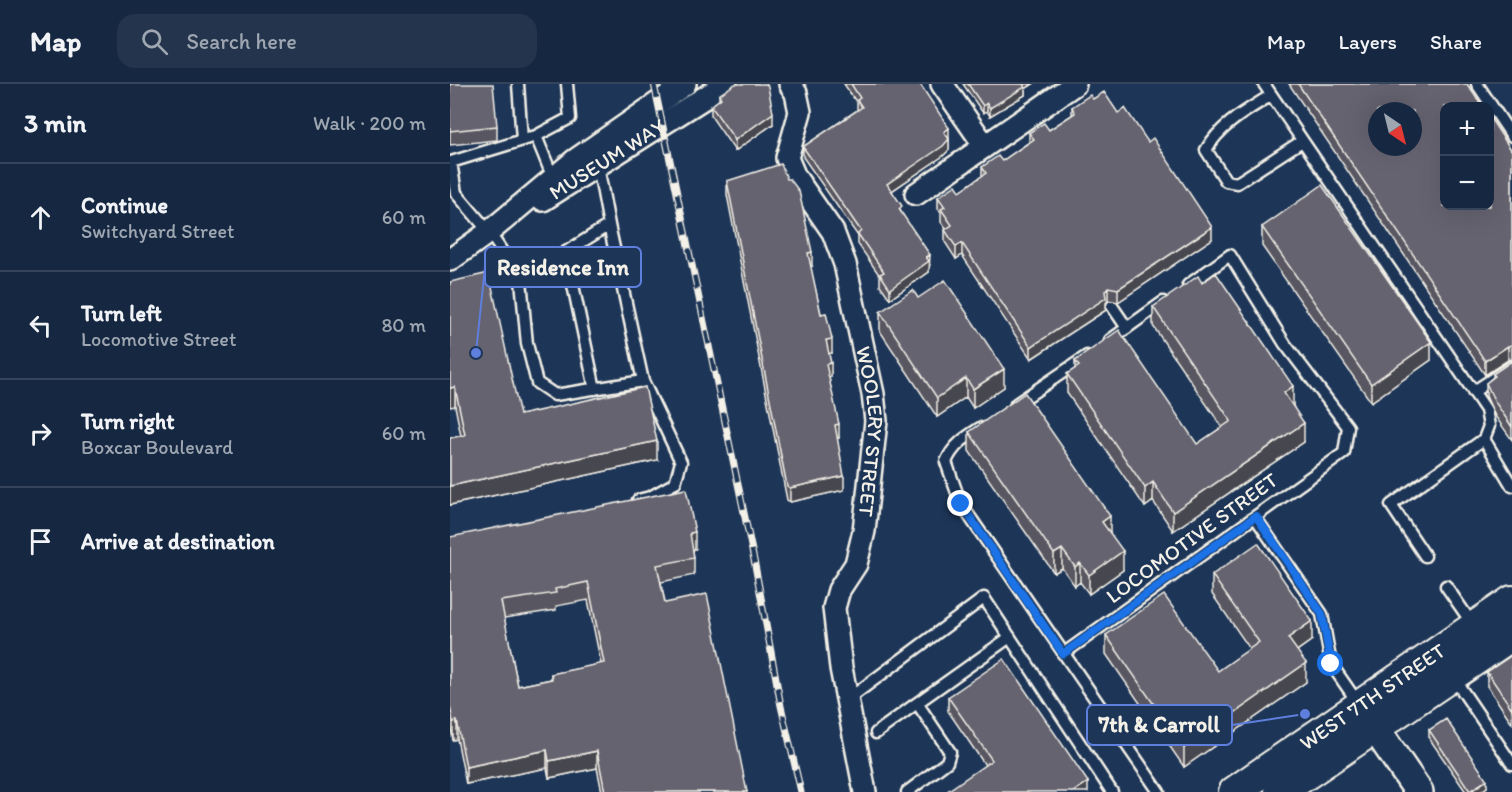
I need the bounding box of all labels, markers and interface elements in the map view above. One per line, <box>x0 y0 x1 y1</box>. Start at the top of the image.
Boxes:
search box <box>117 14 537 68</box>
text: Map <box>30 24 81 58</box>
icon: search <box>138 25 171 58</box>
text: Search here <box>186 28 297 55</box>
text: Map <box>1267 29 1306 54</box>
text: Layers <box>1339 29 1397 54</box>
text: Share <box>1430 29 1482 54</box>
north arrow <box>1368 102 1422 156</box>
map controls <box>1440 102 1494 210</box>
button: + <box>1440 102 1494 156</box>
text: 3 min <box>24 107 86 139</box>
text: Walk · 200 m <box>313 111 426 135</box>
street label: MUSEUM WAY <box>544 113 669 205</box>
button: − <box>1440 156 1494 210</box>
text: Continue <box>81 192 168 219</box>
icon: ahead <box>24 201 57 234</box>
text: 60 m <box>382 205 426 229</box>
text: Switchyard Street <box>81 219 235 243</box>
callout: Residence Inn <box>485 247 641 287</box>
text: Residence Inn <box>497 254 630 281</box>
text: Turn left <box>81 300 162 327</box>
icon: left <box>24 309 57 342</box>
text: 80 m <box>381 313 426 337</box>
text: Locomotive Street <box>81 327 236 351</box>
street label: WOOLERY STREET <box>851 344 889 518</box>
text: Turn right <box>81 408 175 435</box>
icon: right <box>24 417 57 450</box>
text: 60 m <box>382 421 426 445</box>
text: Boxcar Boulevard <box>81 435 233 459</box>
street label: LOCOMOTIVE STREET <box>1101 467 1282 608</box>
route end <box>947 490 973 516</box>
icon: arrive <box>24 525 57 558</box>
text: Arrive at destination <box>81 528 275 555</box>
street label: WEST 7TH STREET <box>1295 638 1450 755</box>
route start <box>1317 650 1343 676</box>
callout: 7th & Carroll <box>1087 705 1232 745</box>
text: 7th & Carroll <box>1097 711 1220 738</box>

